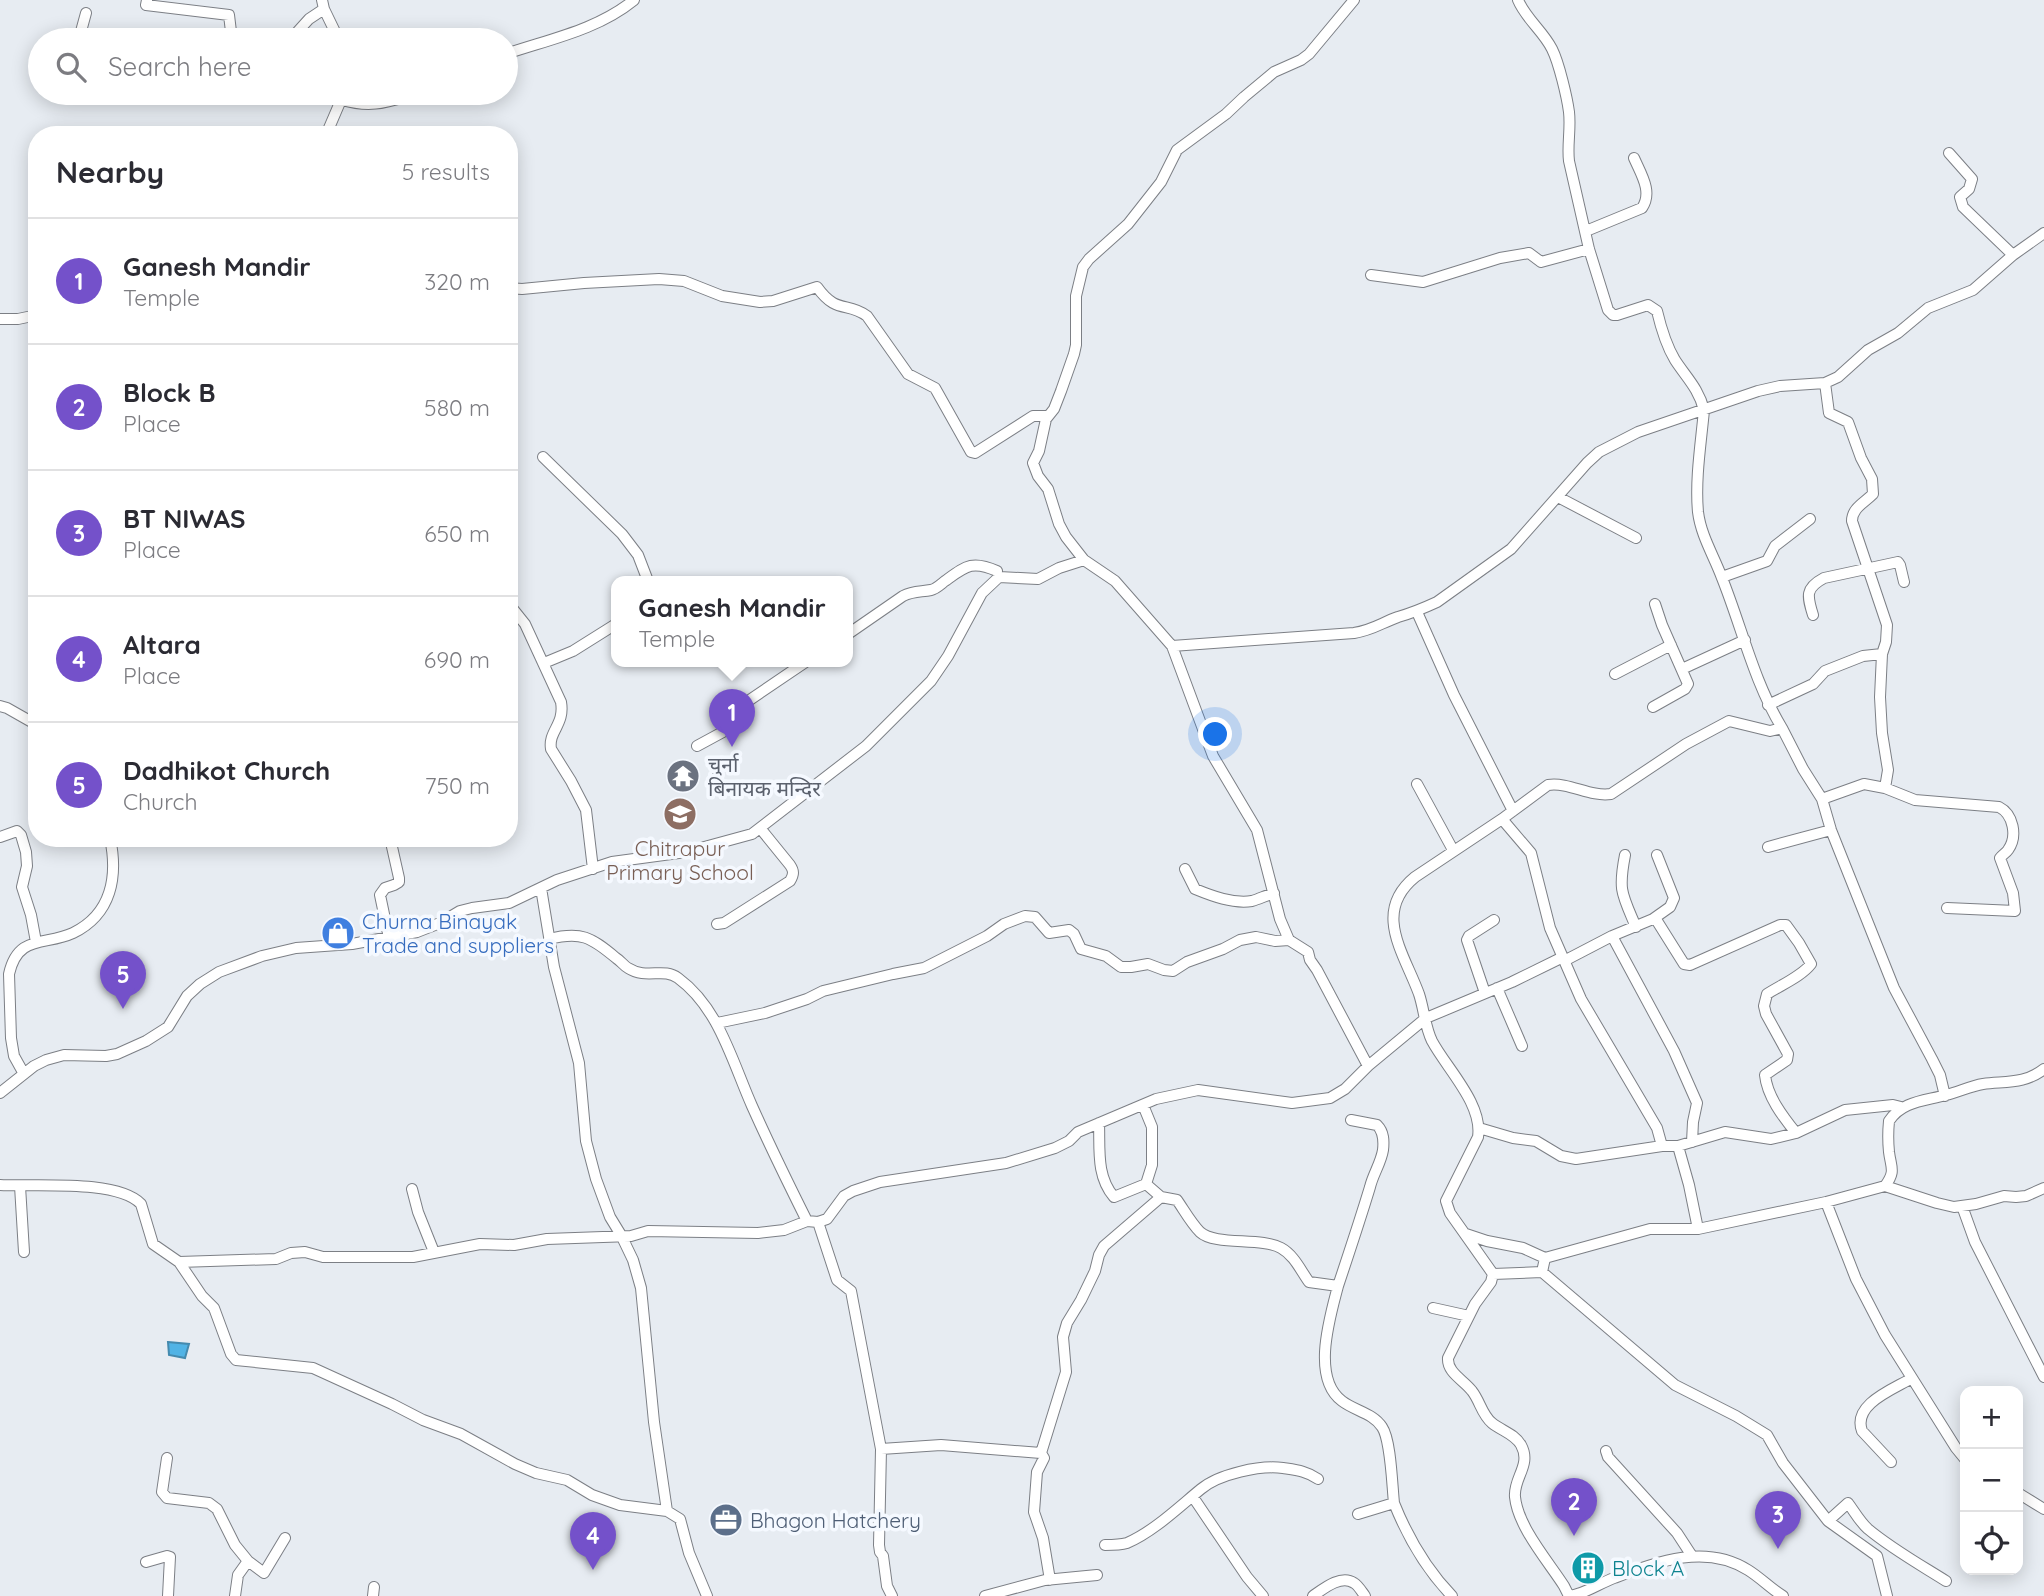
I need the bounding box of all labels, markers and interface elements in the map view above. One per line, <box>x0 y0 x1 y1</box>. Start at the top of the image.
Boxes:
search box <box>28 28 518 105</box>
icon: search <box>52 48 90 86</box>
text: Search here <box>108 50 252 83</box>
text: Nearby <box>56 153 164 191</box>
text: 5 results <box>402 157 490 186</box>
text: Ganesh Mandir <box>123 250 311 283</box>
text: 1 <box>75 267 83 296</box>
text: 320 m <box>424 267 490 296</box>
text: Temple <box>123 283 200 312</box>
text: Block B <box>123 376 216 409</box>
text: 2 <box>72 393 86 422</box>
text: 580 m <box>424 393 490 422</box>
text: Place <box>123 409 181 438</box>
text: BT NIWAS <box>123 502 246 535</box>
text: 3 <box>73 519 85 548</box>
text: 650 m <box>424 519 490 548</box>
text: Place <box>123 535 181 564</box>
popup <box>611 576 853 667</box>
text: Ganesh Mandir <box>638 591 826 624</box>
text: Temple <box>638 624 715 653</box>
text: Altara <box>123 628 201 661</box>
text: 4 <box>72 645 86 674</box>
text: 690 m <box>424 645 490 674</box>
text: Place <box>123 661 181 690</box>
pin: 1 <box>709 689 755 747</box>
your location <box>1198 717 1232 751</box>
place label: चुर्ना बिनायक मन्दिर <box>708 751 821 801</box>
text: Dadhikot Church <box>123 754 330 787</box>
temple icon: चुर्ना बिनायक मन्दिर <box>664 757 702 795</box>
text: 5 <box>72 771 86 800</box>
text: 750 m <box>425 771 490 800</box>
text: Church <box>123 787 198 816</box>
school or university icon: Chitrapur Primary School <box>661 795 699 833</box>
place label: Chitrapur Primary School <box>606 835 754 885</box>
place label: Churna Binayak Trade and suppliers <box>362 908 554 958</box>
shop icon: Churna Binayak Trade and suppliers <box>319 914 357 952</box>
pin: 5 <box>100 951 146 1009</box>
map controls <box>1960 1386 2023 1575</box>
button: + <box>1960 1386 2023 1449</box>
button: − <box>1960 1449 2023 1512</box>
pin: 2 <box>1551 1478 1597 1536</box>
pin: 3 <box>1755 1491 1801 1549</box>
office icon: Bhagon Hatchery <box>707 1501 745 1539</box>
place label: Bhagon Hatchery <box>750 1507 921 1533</box>
pin: 4 <box>570 1512 616 1570</box>
button: locate <box>1960 1512 2023 1575</box>
building icon: Block A <box>1569 1549 1607 1587</box>
place label: Block A <box>1612 1555 1684 1581</box>

